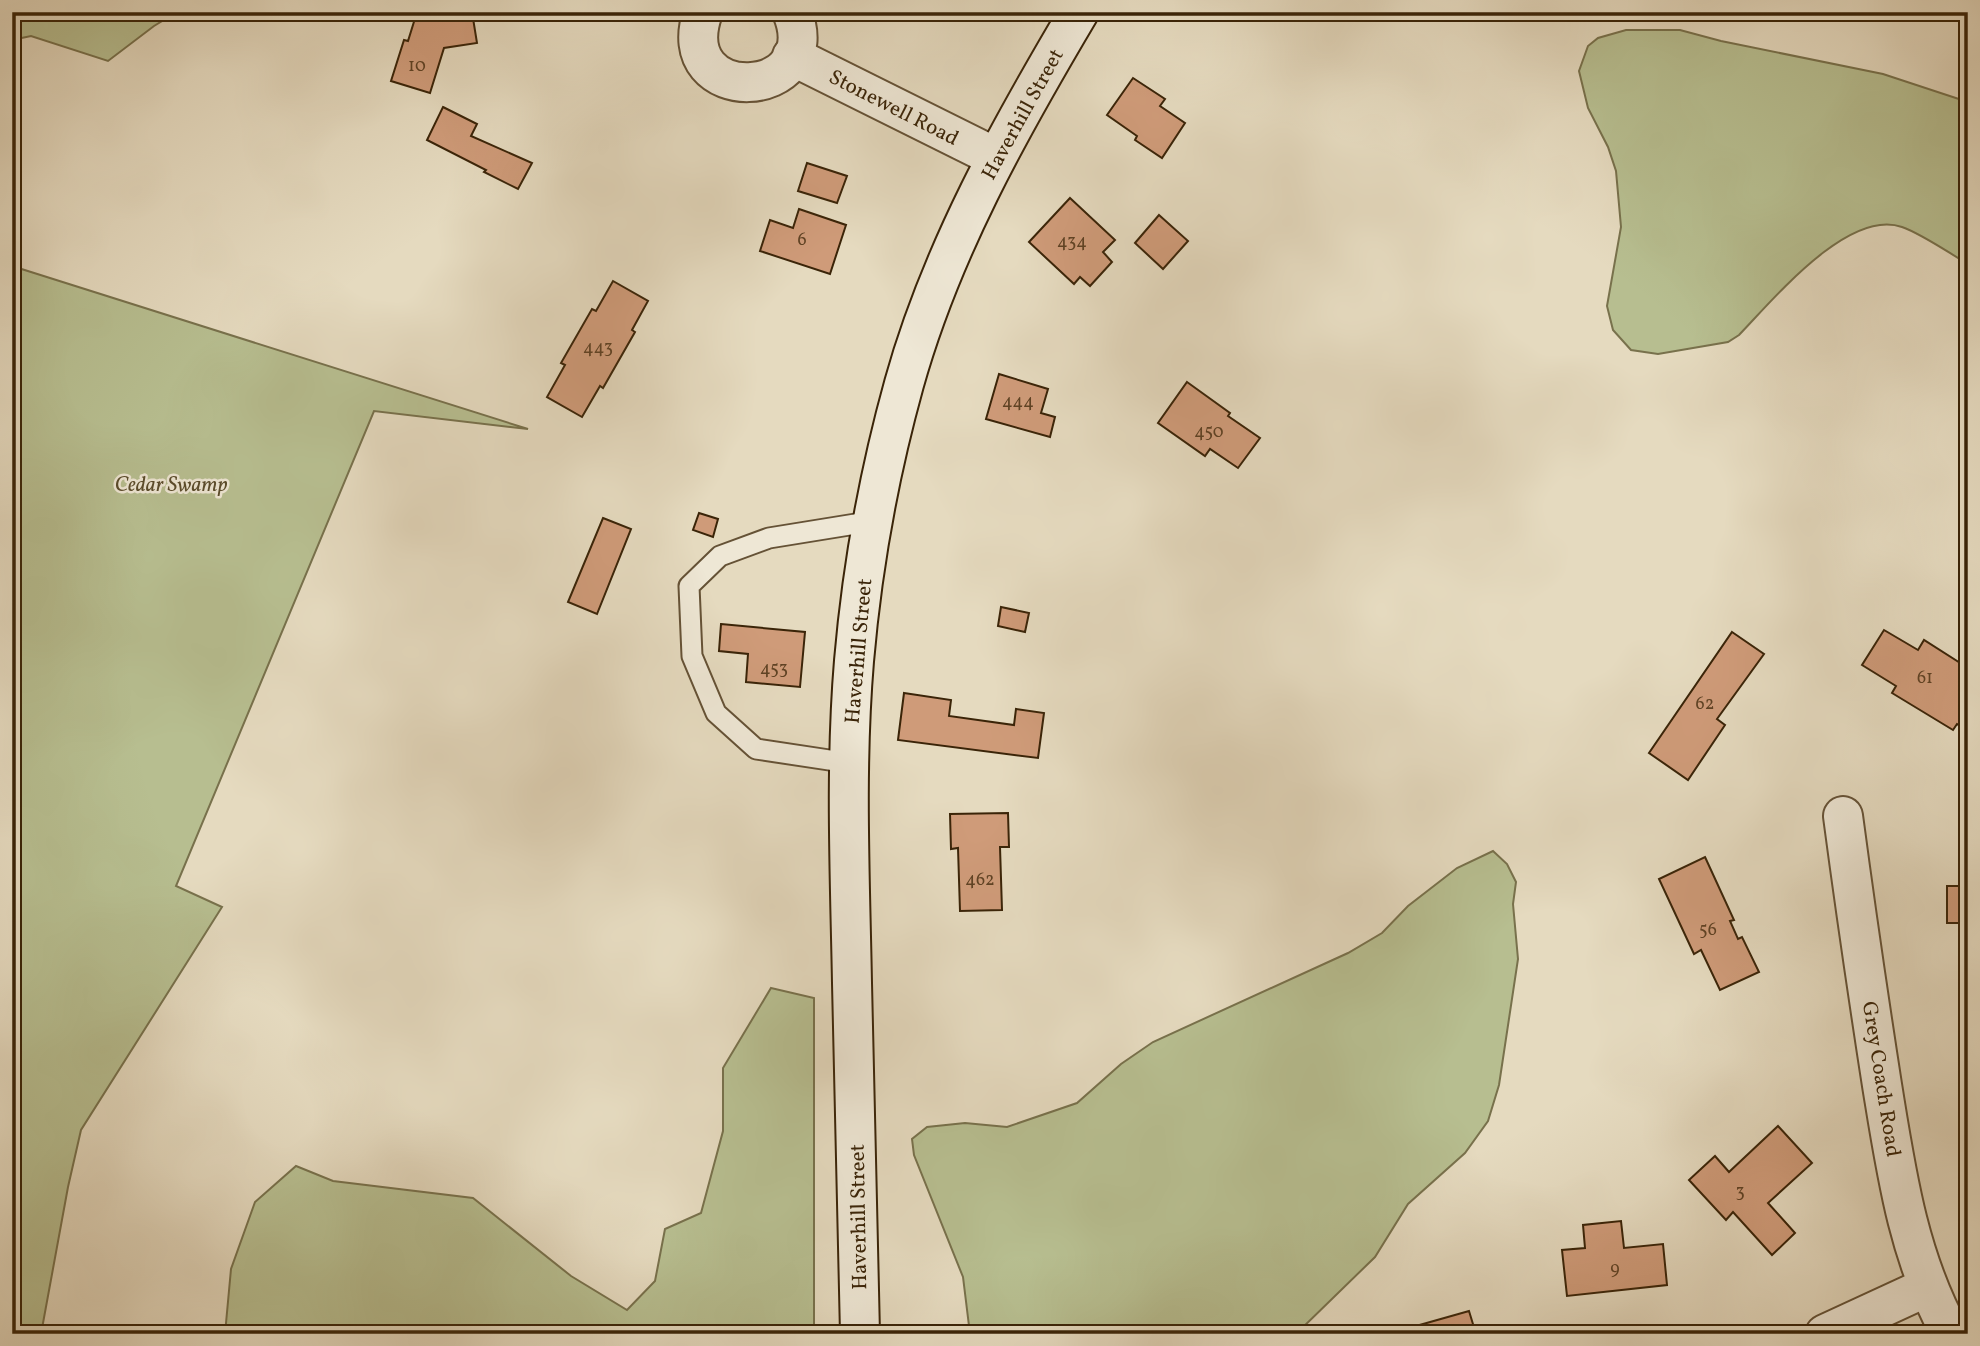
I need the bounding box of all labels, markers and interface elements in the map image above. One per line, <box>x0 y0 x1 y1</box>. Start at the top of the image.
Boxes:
street label: Haverhill Street <box>975 44 1071 186</box>
house number: 10 <box>408 54 426 79</box>
street label: Stonewell Road <box>823 63 963 154</box>
house number: 6 <box>797 228 807 253</box>
house number: 434 <box>1057 230 1087 255</box>
house number: 443 <box>583 336 613 361</box>
house number: 444 <box>1002 390 1034 415</box>
house number: 450 <box>1194 420 1224 445</box>
park label: Cedar Swamp <box>115 471 228 500</box>
street label: Haverhill Street <box>839 577 880 725</box>
house number: 453 <box>760 657 788 682</box>
house number: 61 <box>1917 666 1933 691</box>
house number: 62 <box>1696 692 1714 717</box>
house number: 462 <box>965 868 995 893</box>
house number: 56 <box>1699 918 1717 943</box>
street label: Grey Coach Road <box>1854 999 1907 1159</box>
street label: Haverhill Street <box>844 1144 875 1290</box>
house number: 3 <box>1735 1180 1745 1205</box>
house number: 9 <box>1610 1257 1620 1282</box>

